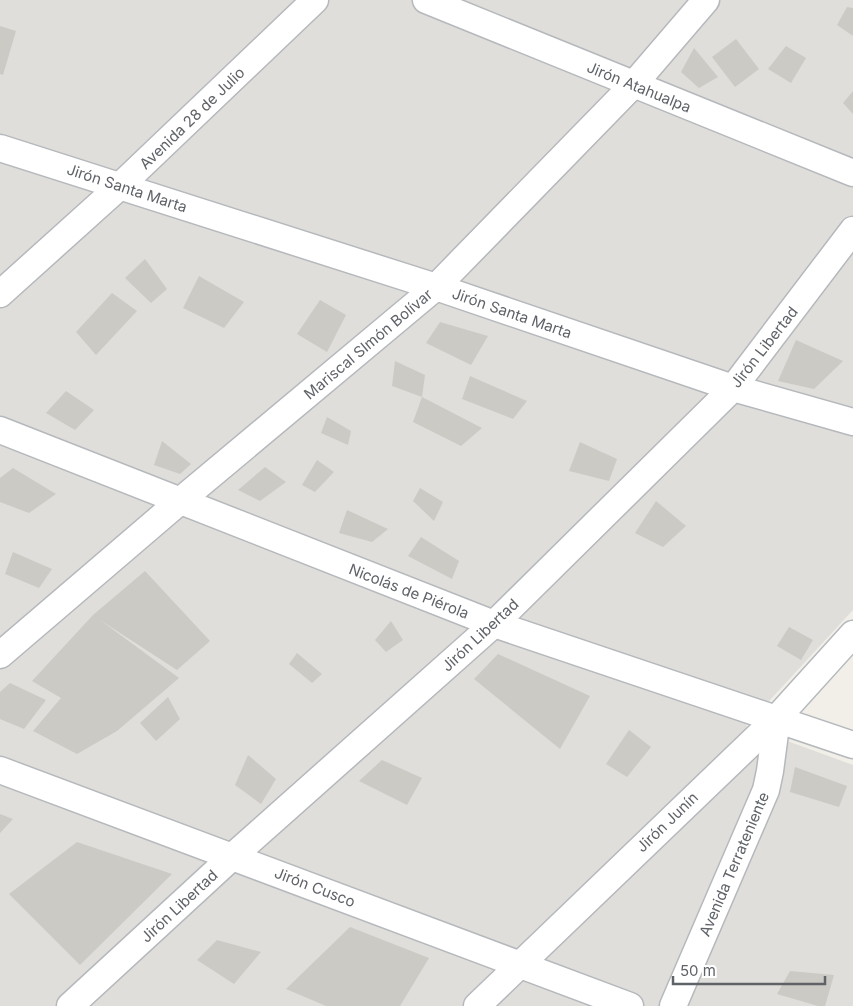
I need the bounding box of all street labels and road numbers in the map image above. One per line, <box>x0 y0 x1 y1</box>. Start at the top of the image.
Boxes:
street label: Jirón Atahualpa <box>584 57 694 117</box>
street label: Avenida 28 de Julio <box>135 63 249 173</box>
street label: Jirón Santa Marta <box>64 160 190 216</box>
street label: Jirón Santa Marta <box>450 284 574 342</box>
street label: Mariscal SImón Bolívar <box>300 285 436 403</box>
street label: Jirón Libertad <box>726 302 802 392</box>
street label: Nicolás de Piérola <box>346 559 472 623</box>
street label: Jirón Libertad <box>438 595 522 675</box>
street label: Jirón Junín <box>632 788 702 856</box>
street label: Avenida Terrateniente <box>695 789 773 939</box>
street label: Jirón Cusco <box>272 863 358 911</box>
street label: Jirón Libertad <box>137 866 221 946</box>

